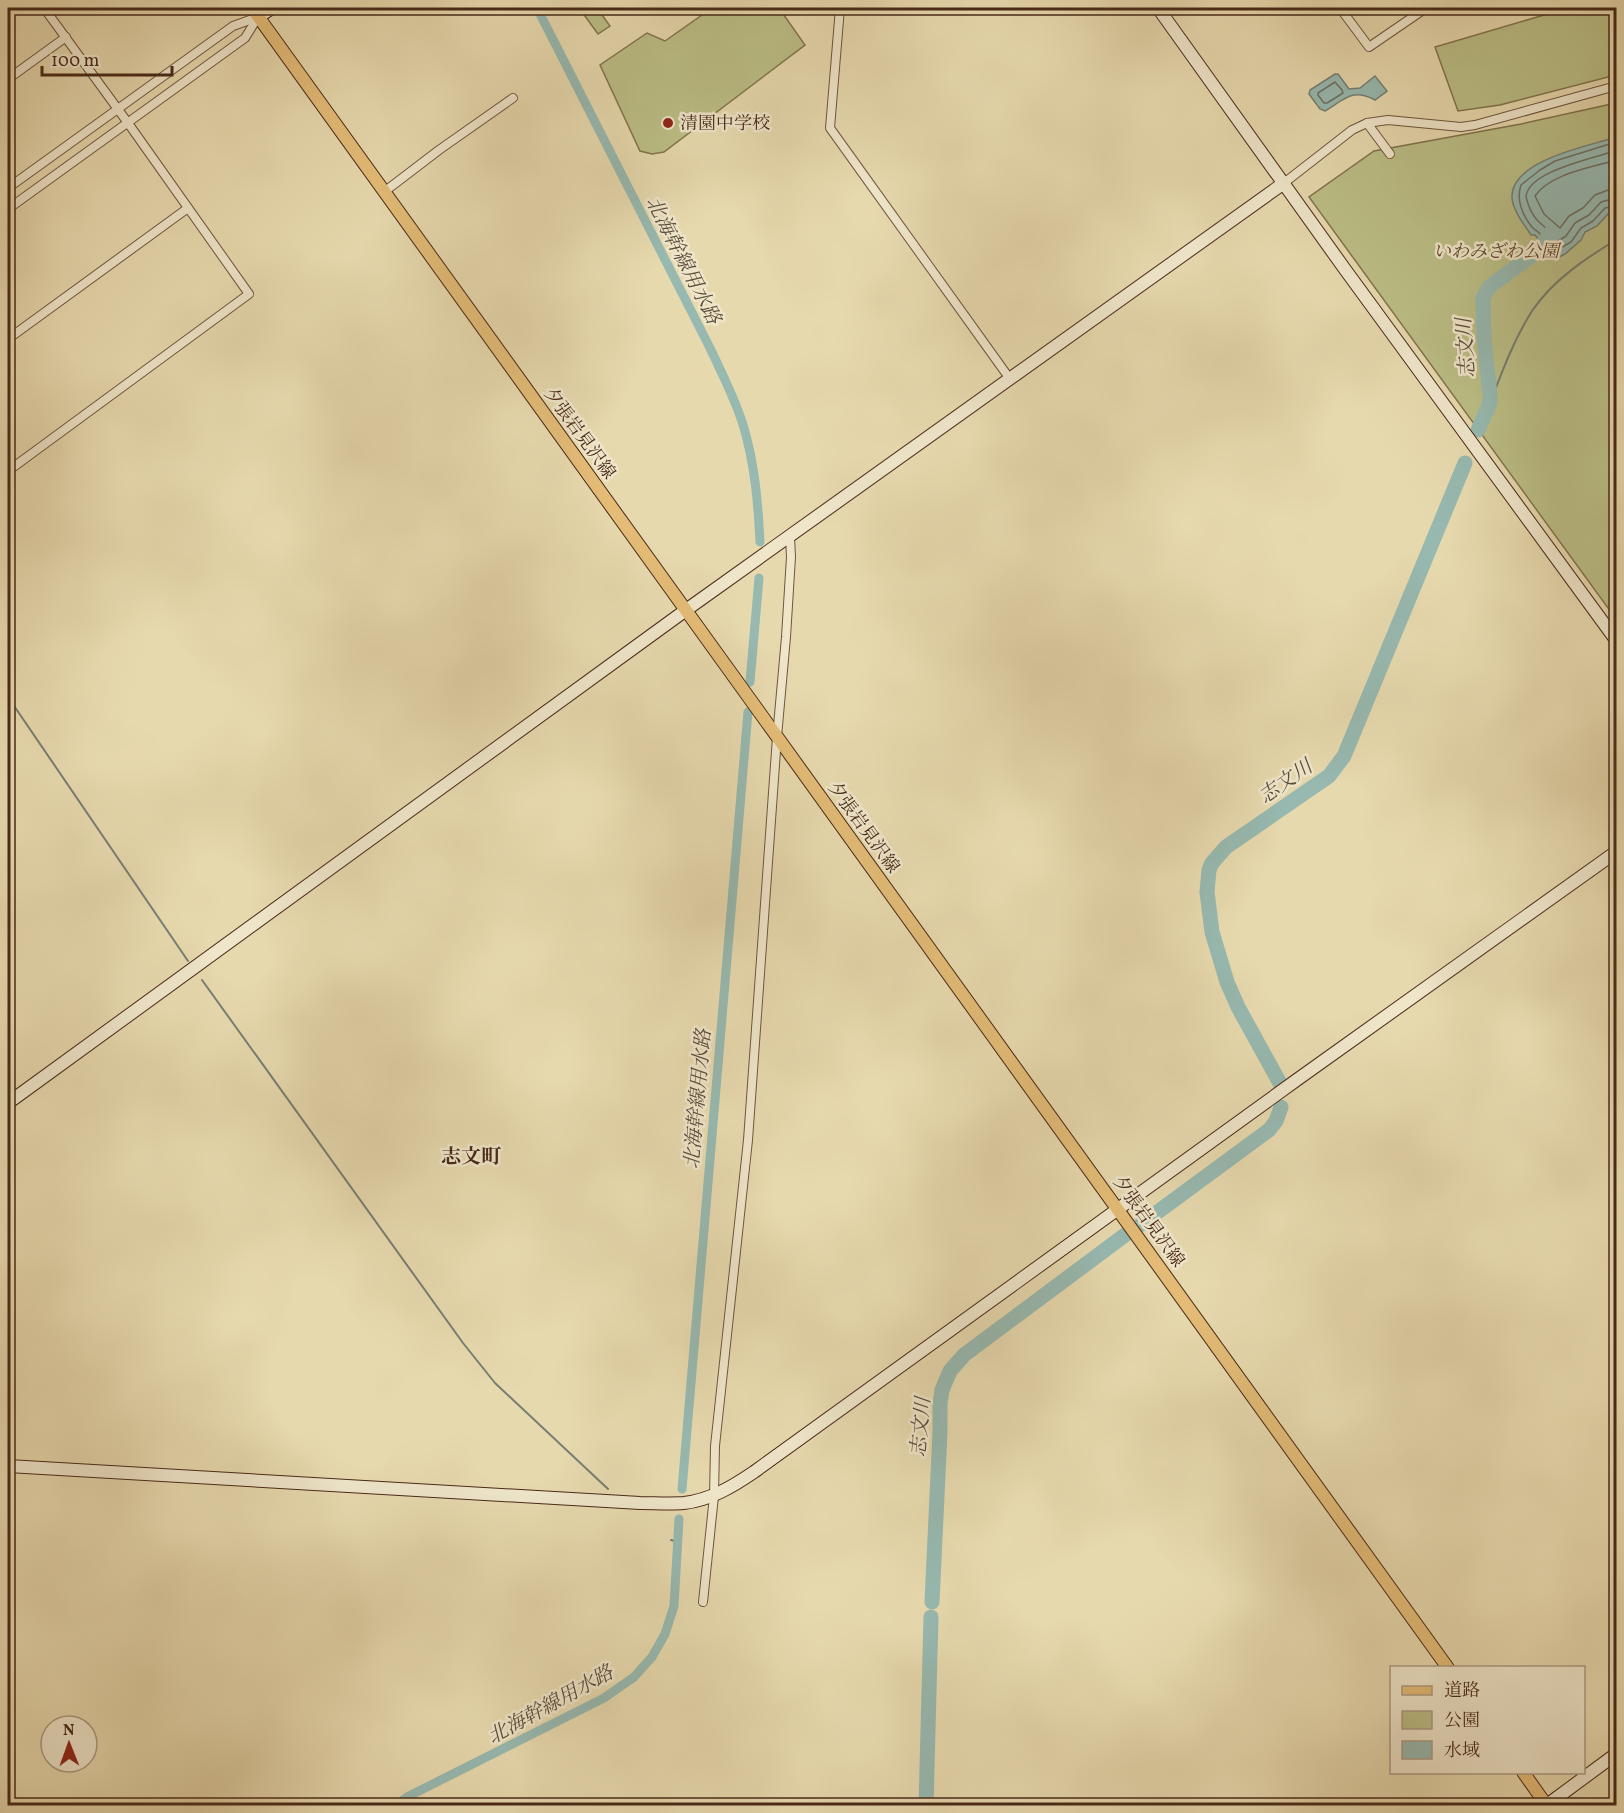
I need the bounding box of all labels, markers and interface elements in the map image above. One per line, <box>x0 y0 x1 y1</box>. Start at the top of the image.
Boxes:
scale bar <box>42 39 172 77</box>
text: 100 m <box>51 49 100 74</box>
place label: 清園中学校 <box>680 112 770 137</box>
marker: 清園中学校 <box>661 116 675 130</box>
water label: 北海幹線用水路 <box>638 192 727 331</box>
park label: いわみざわ公園 <box>1433 240 1562 265</box>
water label: 志文川 <box>1451 315 1483 379</box>
street label: 夕張岩見沢線 <box>537 383 621 485</box>
water label: 志文川 <box>1254 753 1320 811</box>
street label: 夕張岩見沢線 <box>821 777 905 879</box>
water label: 北海幹線用水路 <box>679 1026 719 1170</box>
district label: 志文町 <box>441 1144 502 1172</box>
street label: 夕張岩見沢線 <box>1106 1171 1190 1273</box>
water label: 志文川 <box>905 1394 939 1458</box>
water label: 北海幹線用水路 <box>483 1659 621 1752</box>
legend <box>1390 1666 1585 1774</box>
text: 道路 <box>1444 1679 1480 1704</box>
text: 公園 <box>1444 1709 1480 1734</box>
north arrow <box>39 1714 99 1774</box>
text: N <box>63 1720 75 1742</box>
text: 水域 <box>1444 1739 1480 1764</box>

